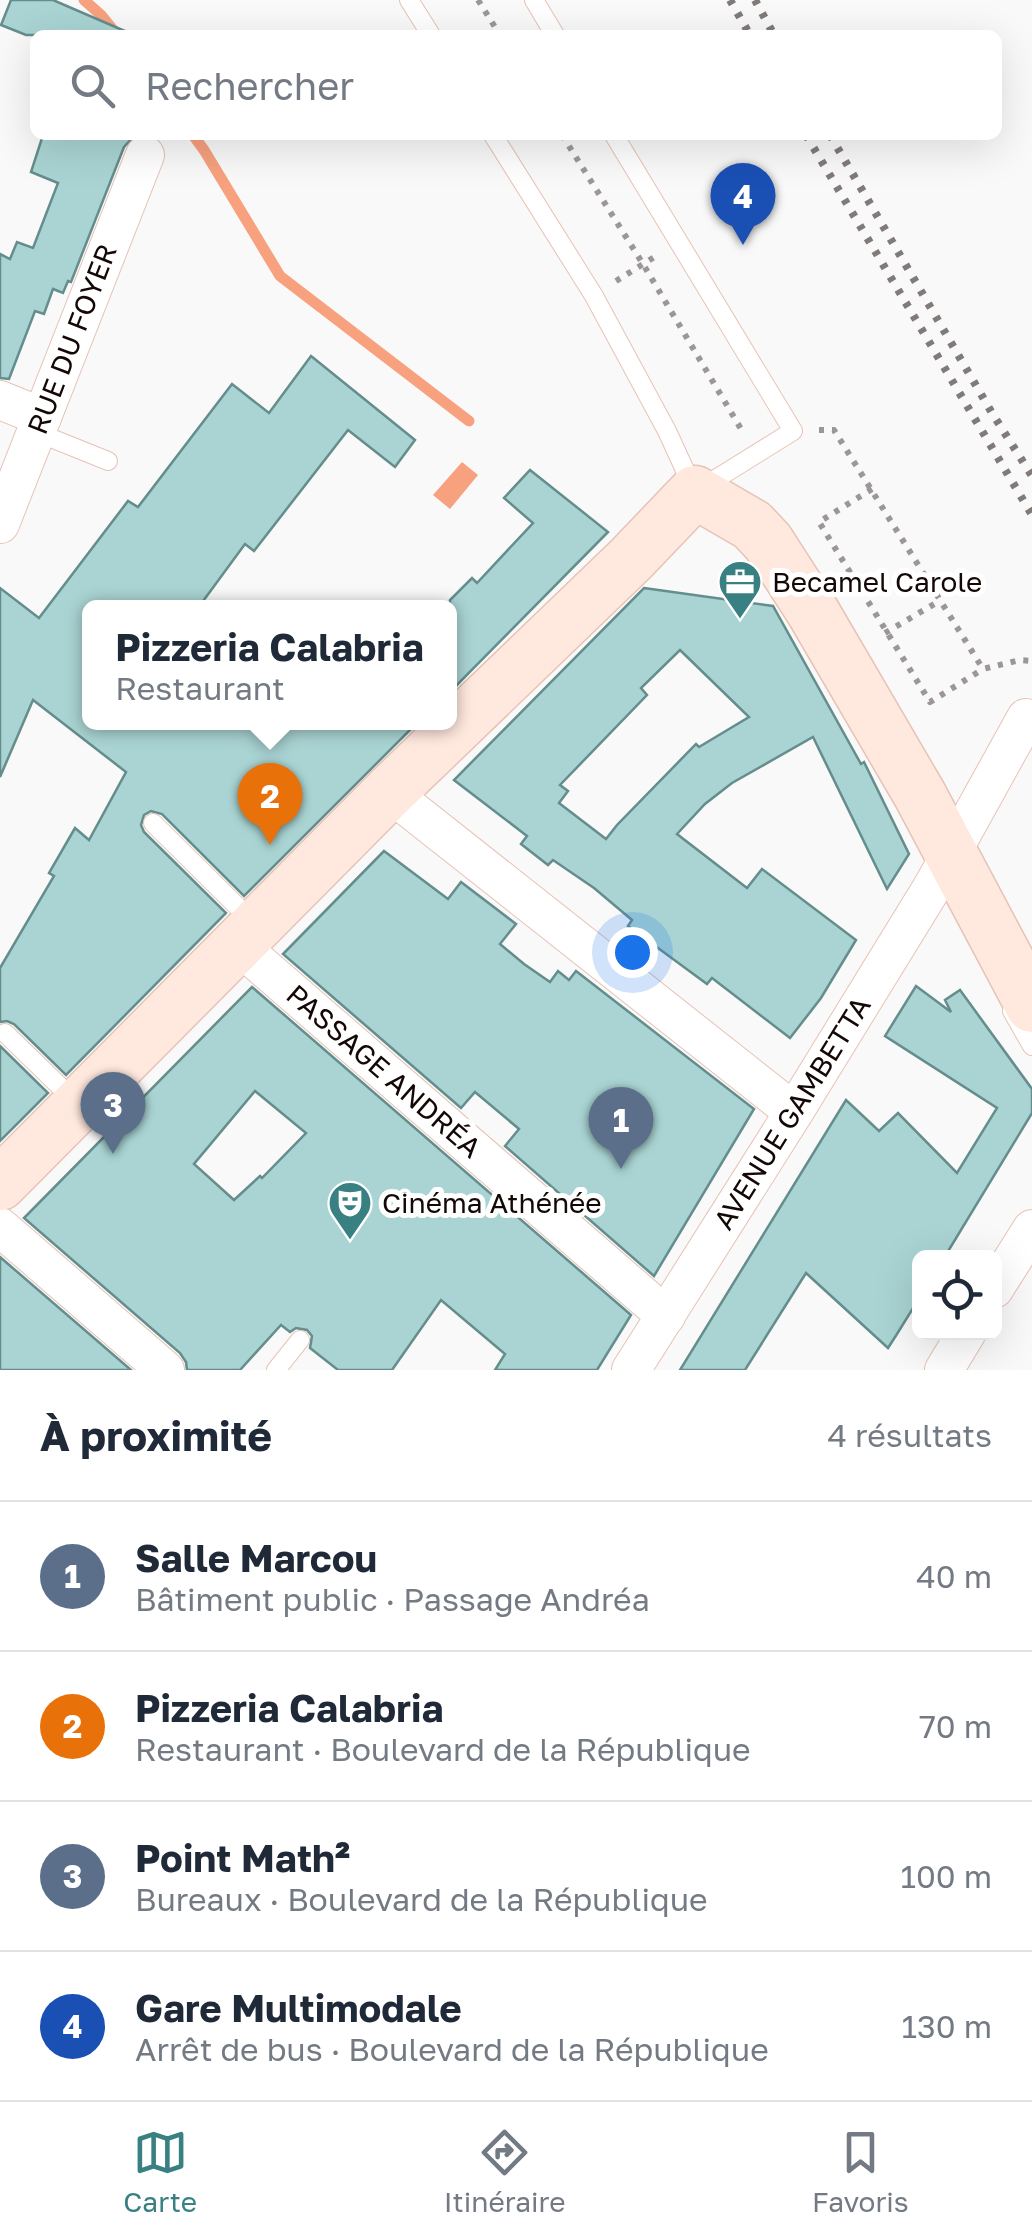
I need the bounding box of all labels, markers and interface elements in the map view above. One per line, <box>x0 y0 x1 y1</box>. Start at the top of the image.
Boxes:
search box <box>30 30 1002 140</box>
icon: search <box>65 58 120 113</box>
text: Rechercher <box>145 63 354 108</box>
pin: 4 <box>710 162 776 245</box>
street label: RUE DU FOYER <box>20 239 123 438</box>
office icon: Becamel Carole <box>717 559 763 620</box>
place label: Becamel Carole <box>772 565 982 598</box>
popup <box>82 600 457 730</box>
text: Pizzeria Calabria <box>115 624 424 669</box>
text: Restaurant <box>115 669 285 707</box>
pin: 2 <box>238 762 302 845</box>
your location <box>607 927 658 978</box>
street label: PASSAGE ANDRÉA <box>280 977 488 1164</box>
street label: AVENUE GAMBETTA <box>706 990 877 1235</box>
pin: 3 <box>80 1072 146 1154</box>
pin: 1 <box>588 1086 654 1169</box>
theatre icon: Cinéma Athénée <box>327 1180 373 1241</box>
place label: Cinéma Athénée <box>382 1186 602 1219</box>
map controls <box>912 1250 1002 1340</box>
button: locate <box>912 1250 1002 1340</box>
text: À proximité <box>40 1410 272 1460</box>
text: 4 résultats <box>828 1416 992 1454</box>
text: Salle Marcou <box>135 1535 377 1580</box>
text: 1 <box>64 1557 81 1595</box>
text: 40 m <box>916 1557 992 1595</box>
text: Bâtiment public · Passage Andréa <box>135 1580 650 1618</box>
text: Pizzeria Calabria <box>135 1685 443 1730</box>
text: 2 <box>63 1707 82 1745</box>
text: 70 m <box>919 1707 992 1745</box>
text: Restaurant · Boulevard de la République <box>135 1730 751 1768</box>
text: Point Math² <box>135 1835 350 1880</box>
text: 3 <box>63 1857 82 1895</box>
text: 100 m <box>900 1857 992 1895</box>
text: Bureaux · Boulevard de la République <box>135 1880 708 1918</box>
text: Gare Multimodale <box>135 1985 462 2030</box>
text: 4 <box>62 2007 83 2045</box>
text: 130 m <box>902 2007 992 2045</box>
text: Arrêt de bus · Boulevard de la République <box>135 2030 769 2068</box>
tab: Carte <box>123 2125 197 2218</box>
tab: Itinéraire <box>444 2125 566 2218</box>
tab: Favoris <box>812 2125 909 2218</box>

